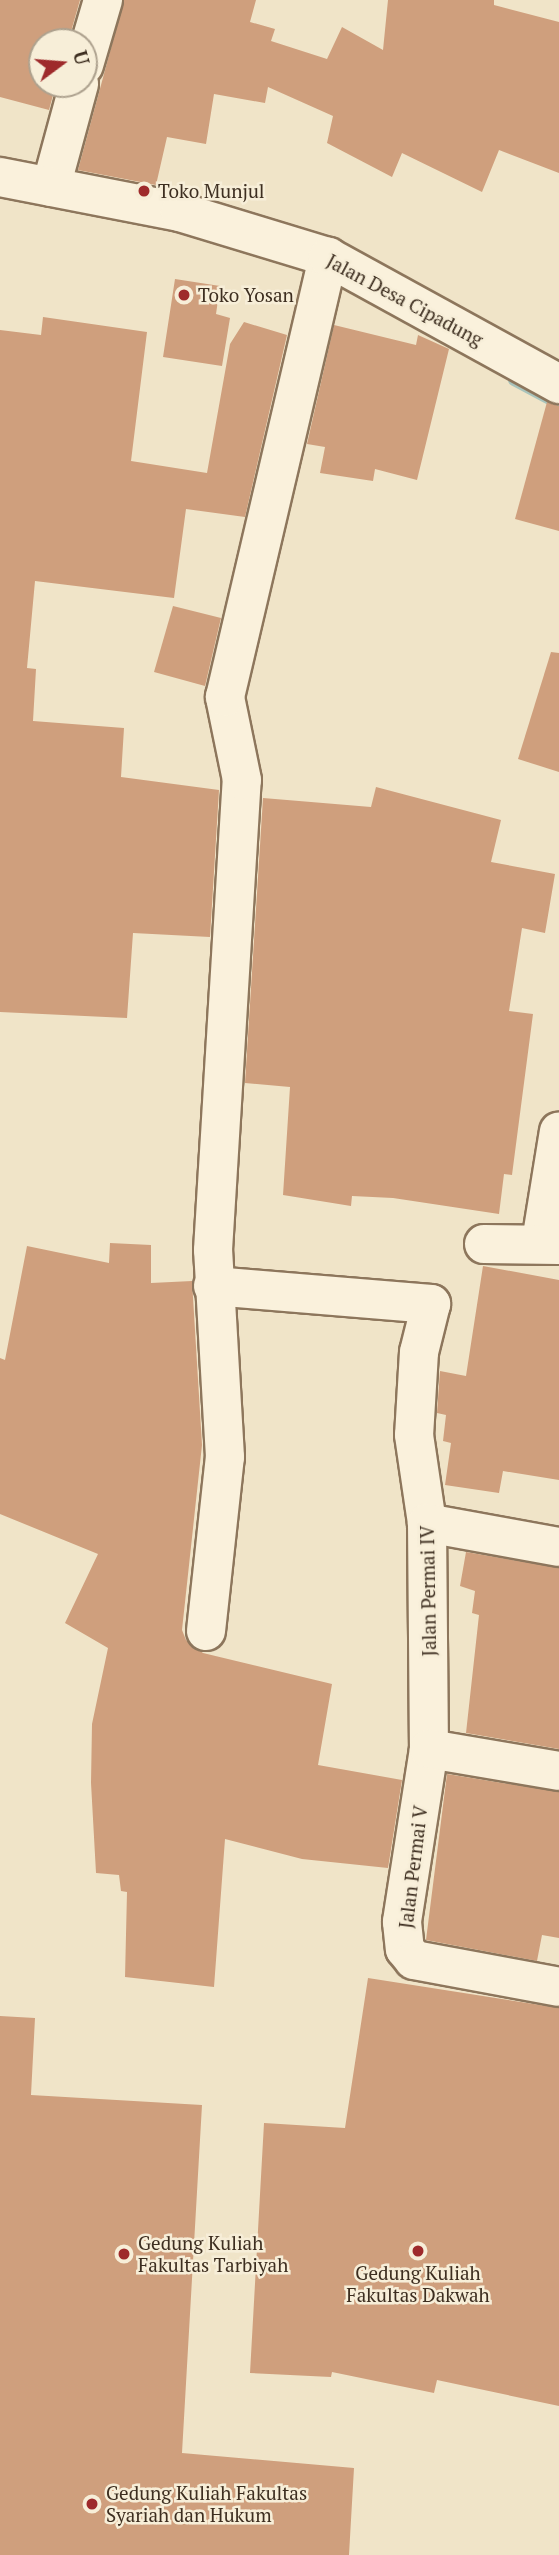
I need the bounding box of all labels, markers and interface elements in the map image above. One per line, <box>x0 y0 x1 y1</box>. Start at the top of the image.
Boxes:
north arrow <box>28 28 98 98</box>
text: U <box>68 48 96 68</box>
place label: Toko Munjul <box>158 180 265 202</box>
marker: Toko Munjul <box>136 183 152 199</box>
street label: Jalan Desa Cipadung <box>323 249 487 351</box>
place label: Toko Yosan <box>198 284 294 306</box>
marker: Toko Yosan <box>176 287 192 303</box>
street label: Jalan Permai IV <box>415 1525 441 1657</box>
street label: Jalan Permai V <box>394 1804 432 1930</box>
place label: Gedung Kuliah Fakultas Tarbiyah <box>138 2232 288 2276</box>
marker: Gedung Kuliah Fakultas Dakwah <box>410 2243 426 2259</box>
marker: Gedung Kuliah Fakultas Tarbiyah <box>116 2246 132 2262</box>
place label: Gedung Kuliah Fakultas Dakwah <box>346 2262 490 2306</box>
place label: Gedung Kuliah Fakultas Syariah dan Hukum <box>106 2482 307 2526</box>
marker: Gedung Kuliah Fakultas Syariah dan Hukum <box>84 2496 100 2512</box>

